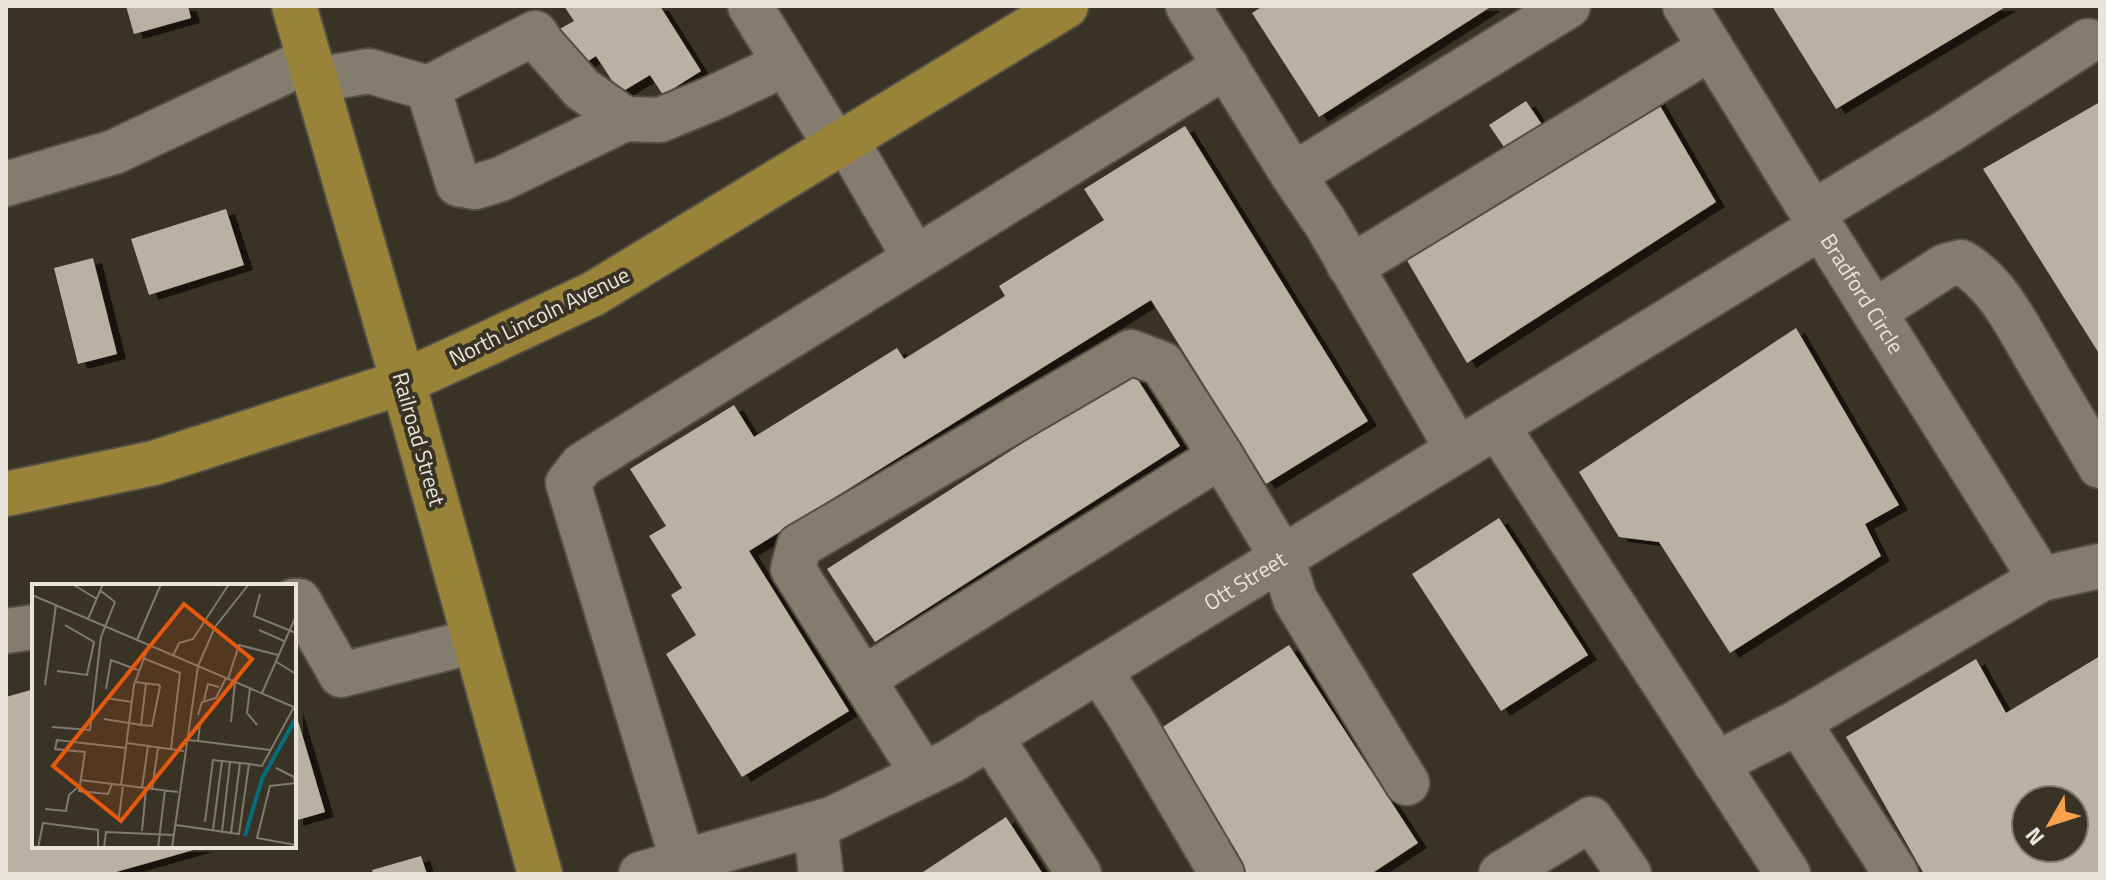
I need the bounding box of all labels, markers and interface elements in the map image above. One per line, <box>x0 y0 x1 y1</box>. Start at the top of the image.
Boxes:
street label: Bradford Circle <box>1812 227 1913 360</box>
street label: North Lincoln Avenue <box>443 258 635 374</box>
street label: Railroad Street <box>384 368 454 510</box>
street label: Ott Street <box>1197 542 1293 619</box>
inset map <box>32 584 296 848</box>
north arrow <box>2010 784 2090 864</box>
text: N <box>2016 820 2052 853</box>

